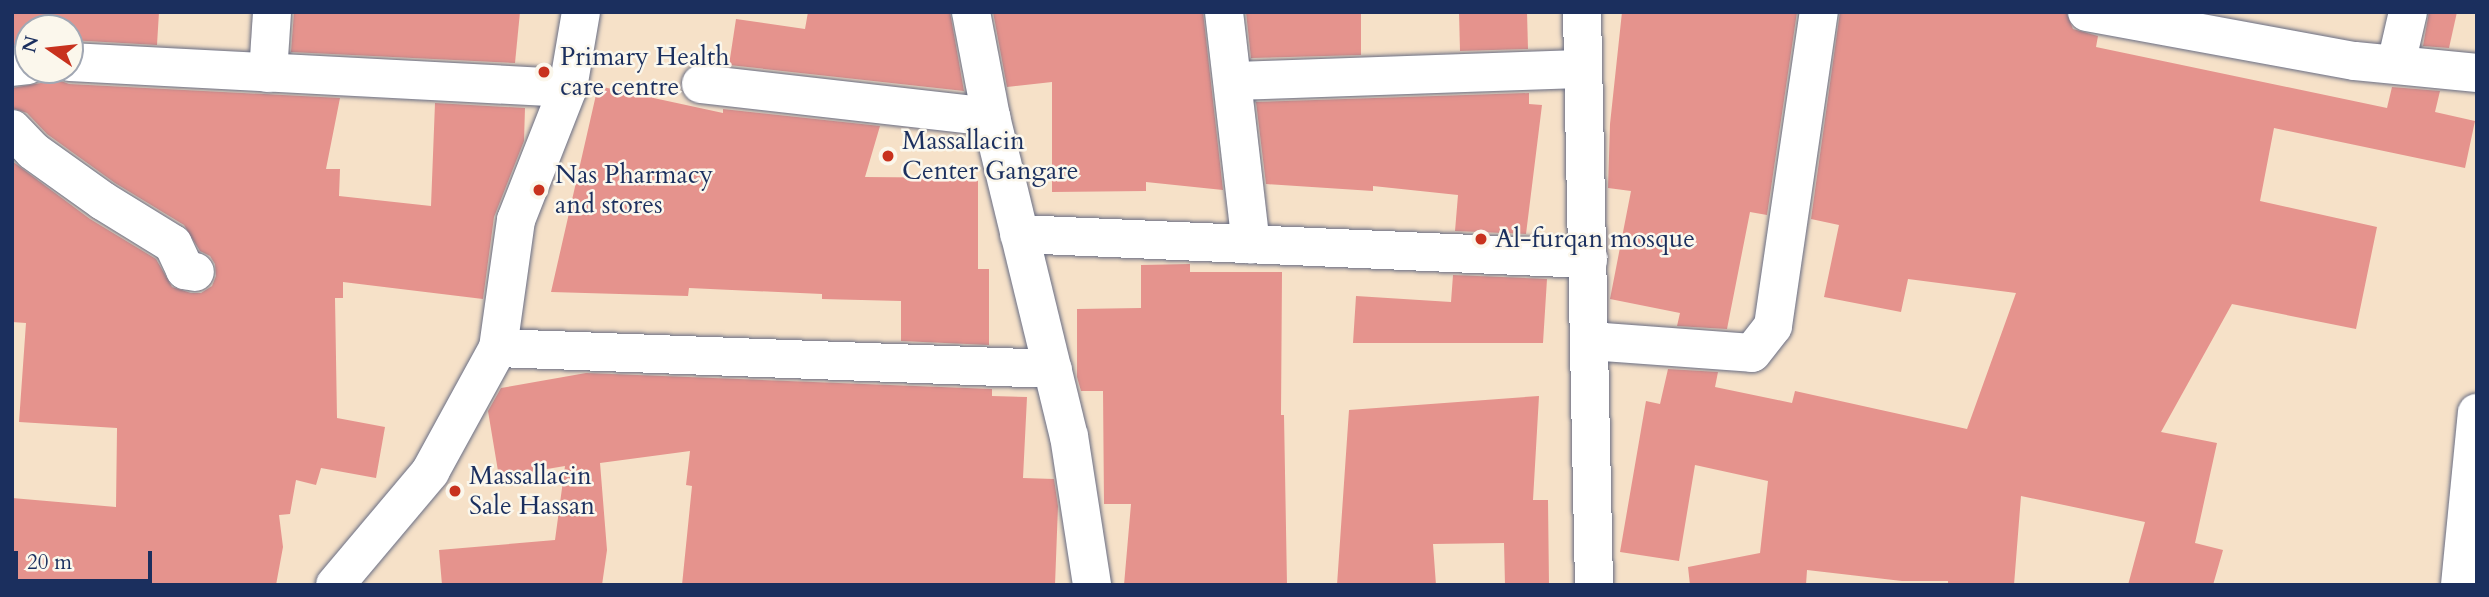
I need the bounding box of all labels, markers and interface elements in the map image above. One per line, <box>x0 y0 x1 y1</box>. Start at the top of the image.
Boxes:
north arrow <box>14 14 84 84</box>
text: N <box>16 33 45 56</box>
place label: Primary Health care centre <box>560 41 729 102</box>
marker: Primary Health care centre <box>534 62 554 82</box>
place label: Massallacin Center Gangare <box>902 125 1079 186</box>
marker: Massallacin Center Gangare <box>880 148 896 164</box>
place label: Nas Pharmacy and stores <box>555 159 713 220</box>
marker: Nas Pharmacy and stores <box>529 180 549 200</box>
place label: Al-furqan mosque <box>1495 223 1695 255</box>
marker: Al-furqan mosque <box>1473 231 1489 247</box>
place label: Massallacin Sale Hassan <box>469 460 595 522</box>
marker: Massallacin Sale Hassan <box>447 483 463 499</box>
scale bar <box>18 538 156 582</box>
text: 20 m <box>27 548 72 577</box>

